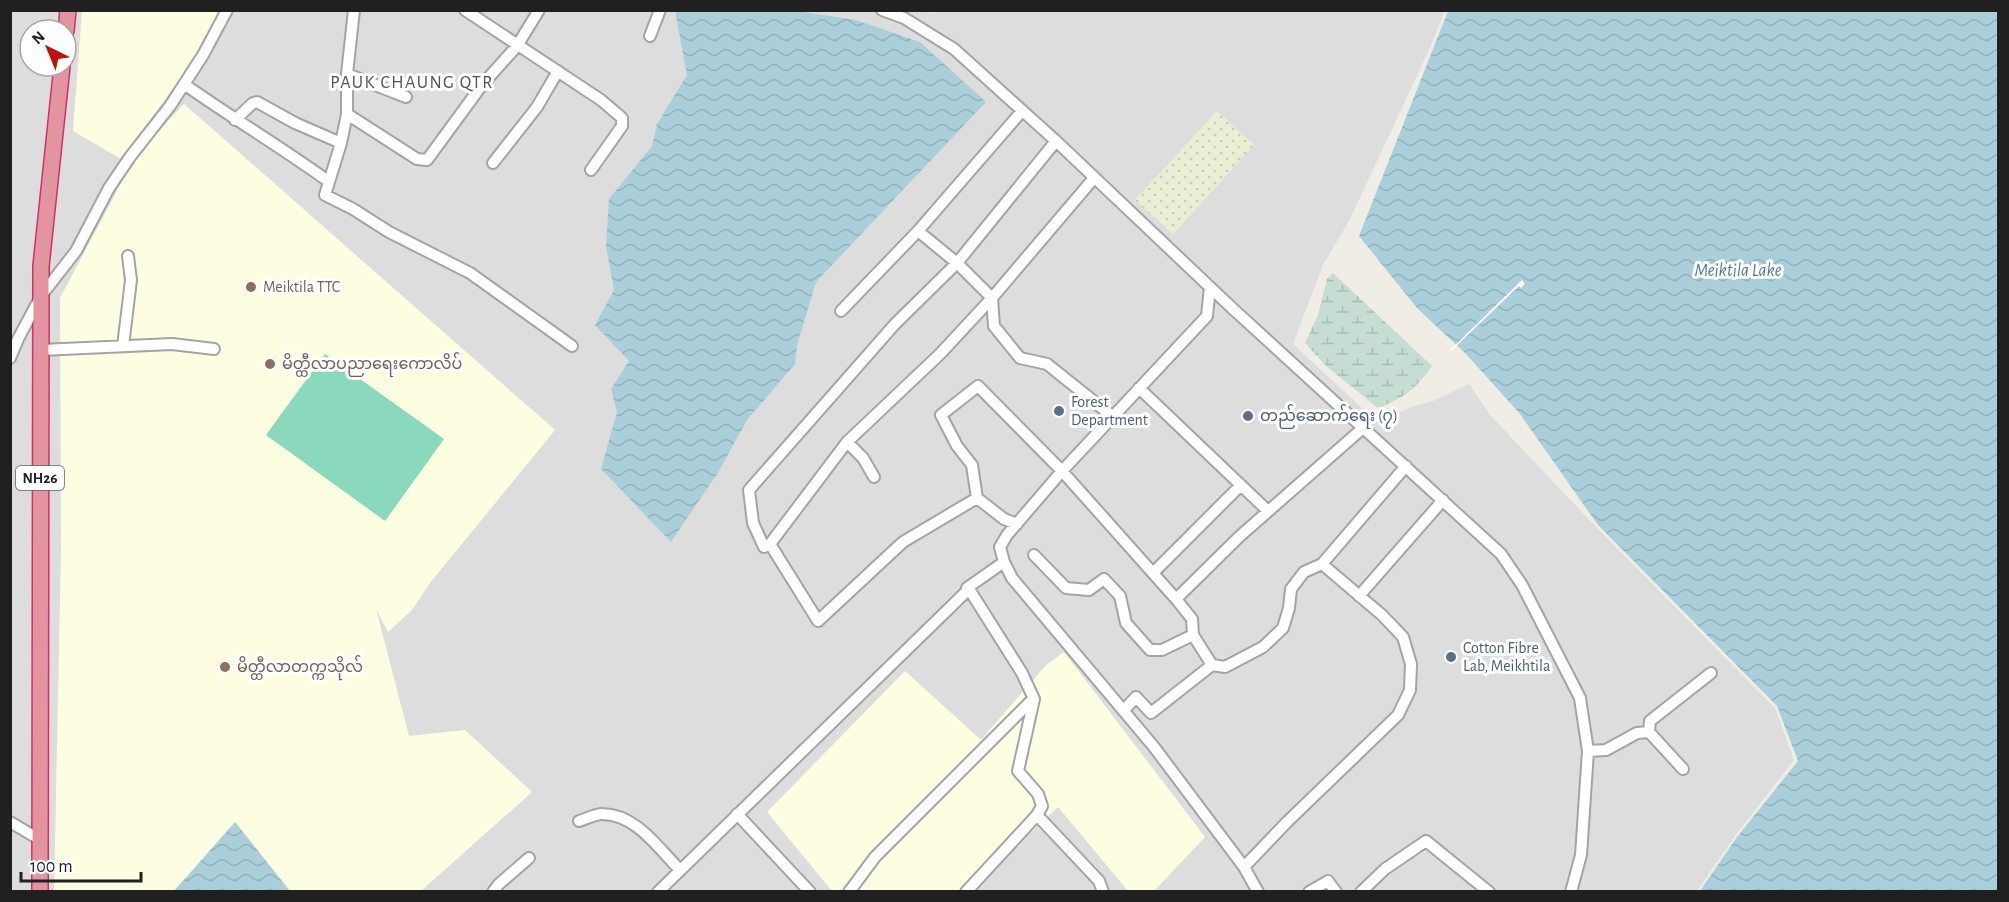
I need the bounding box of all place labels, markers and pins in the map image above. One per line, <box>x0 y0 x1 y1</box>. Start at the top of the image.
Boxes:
place label: Meiktila TTC <box>263 279 340 295</box>
marker: Meiktila TTC <box>244 280 258 294</box>
place label: မိတ္ထီလာပညာရေးကောလိပ် <box>282 352 462 377</box>
marker: မိတ္ထီလာပညာရေးကောလိပ် <box>263 357 277 371</box>
place label: Forest Department <box>1071 394 1148 428</box>
marker: Forest Department <box>1052 404 1066 418</box>
place label: တည်ဆောက်ရေး (၇) <box>1260 404 1398 429</box>
marker: တည်ဆောက်ရေး (၇) <box>1241 409 1255 423</box>
place label: Cotton Fibre Lab, Meikhtila <box>1463 640 1550 674</box>
marker: Cotton Fibre Lab, Meikhtila <box>1444 650 1458 664</box>
place label: မိတ္ထီလာတက္ကသိုလ် <box>237 655 363 681</box>
marker: မိတ္ထီလာတက္ကသိုလ် <box>218 660 232 674</box>

